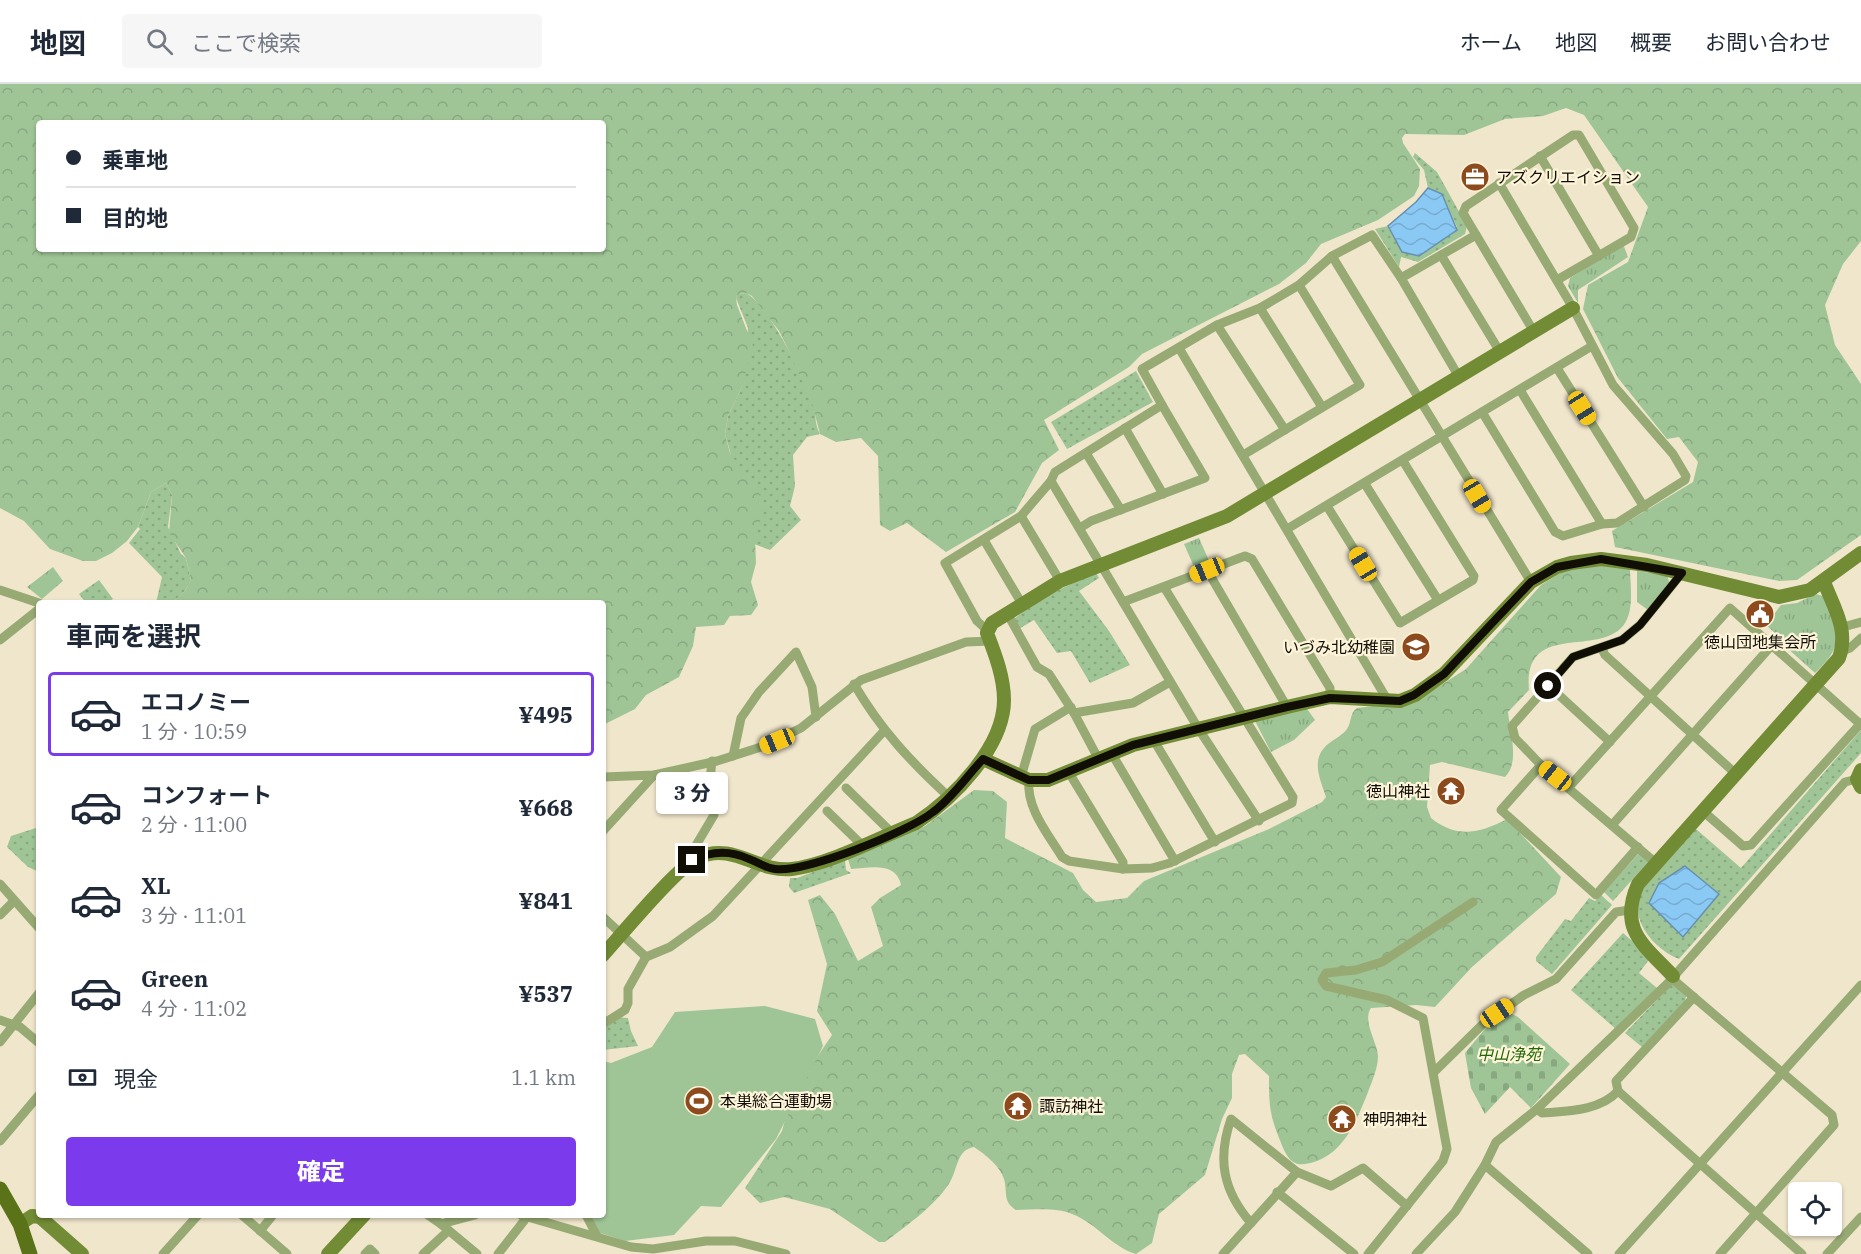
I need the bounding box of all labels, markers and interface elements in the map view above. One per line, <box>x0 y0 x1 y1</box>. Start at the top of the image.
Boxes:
search box <box>122 14 542 68</box>
text: 地図 <box>30 24 86 61</box>
icon: search <box>143 25 176 58</box>
text: ここで検索 <box>191 28 301 57</box>
text: ホーム <box>1460 28 1522 56</box>
text: 地図 <box>1555 28 1597 56</box>
text: 概要 <box>1630 28 1672 56</box>
text: お問い合わせ <box>1705 28 1831 56</box>
text: 乗車地 <box>102 145 168 174</box>
office icon: アズクリエイション <box>1459 161 1491 193</box>
place label: アズクリエイション <box>1496 167 1640 187</box>
text: 目的地 <box>102 203 168 232</box>
car <box>1565 388 1599 428</box>
car <box>1460 476 1494 516</box>
car <box>1346 544 1380 584</box>
car <box>1187 555 1227 585</box>
public building icon: 徳山団地集会所 <box>1744 598 1776 630</box>
text: 車両を選択 <box>66 618 201 653</box>
school or university icon: いづみ北幼稚園 <box>1400 631 1432 663</box>
place label: 徳山団地集会所 <box>1704 632 1816 652</box>
place label: いづみ北幼稚園 <box>1283 637 1395 657</box>
route start <box>1534 672 1561 699</box>
icon: car <box>69 687 123 741</box>
text: エコノミー <box>141 687 251 716</box>
text: ¥495 <box>518 700 573 729</box>
text: 1 分 · 10:59 <box>141 718 247 745</box>
car <box>757 726 797 756</box>
car <box>1535 758 1575 794</box>
callout: 3 分 <box>656 773 728 815</box>
temple icon: 徳山神社 <box>1435 775 1467 807</box>
text: 3 分 <box>674 779 710 806</box>
icon: car <box>69 780 123 834</box>
text: コンフォート <box>141 780 272 809</box>
place label: 徳山神社 <box>1366 781 1430 801</box>
text: ¥668 <box>518 793 573 822</box>
text: 2 分 · 11:00 <box>141 811 247 838</box>
route end <box>678 846 705 873</box>
text: XL <box>141 871 171 900</box>
icon: car <box>69 873 123 927</box>
text: ¥841 <box>518 886 573 915</box>
text: 3 分 · 11:01 <box>141 902 247 929</box>
text: Green <box>141 964 208 993</box>
icon: car <box>69 966 123 1020</box>
text: ¥537 <box>518 979 573 1008</box>
text: 4 分 · 11:02 <box>141 995 247 1022</box>
car <box>1477 995 1517 1031</box>
park label: 中山浄苑 <box>1477 1044 1544 1064</box>
icon: cash <box>66 1061 99 1094</box>
text: 現金 <box>114 1064 158 1093</box>
text: 1.1 km <box>511 1064 576 1091</box>
sports icon: 本巣総合運動場 <box>683 1085 715 1117</box>
temple icon: 諏訪神社 <box>1002 1090 1034 1122</box>
place label: 本巣総合運動場 <box>720 1091 832 1111</box>
place label: 諏訪神社 <box>1039 1096 1103 1116</box>
temple icon: 神明神社 <box>1326 1103 1358 1135</box>
place label: 神明神社 <box>1363 1109 1427 1129</box>
button: 確定 <box>66 1137 576 1206</box>
map controls <box>1788 1182 1842 1236</box>
button: locate <box>1788 1182 1842 1236</box>

